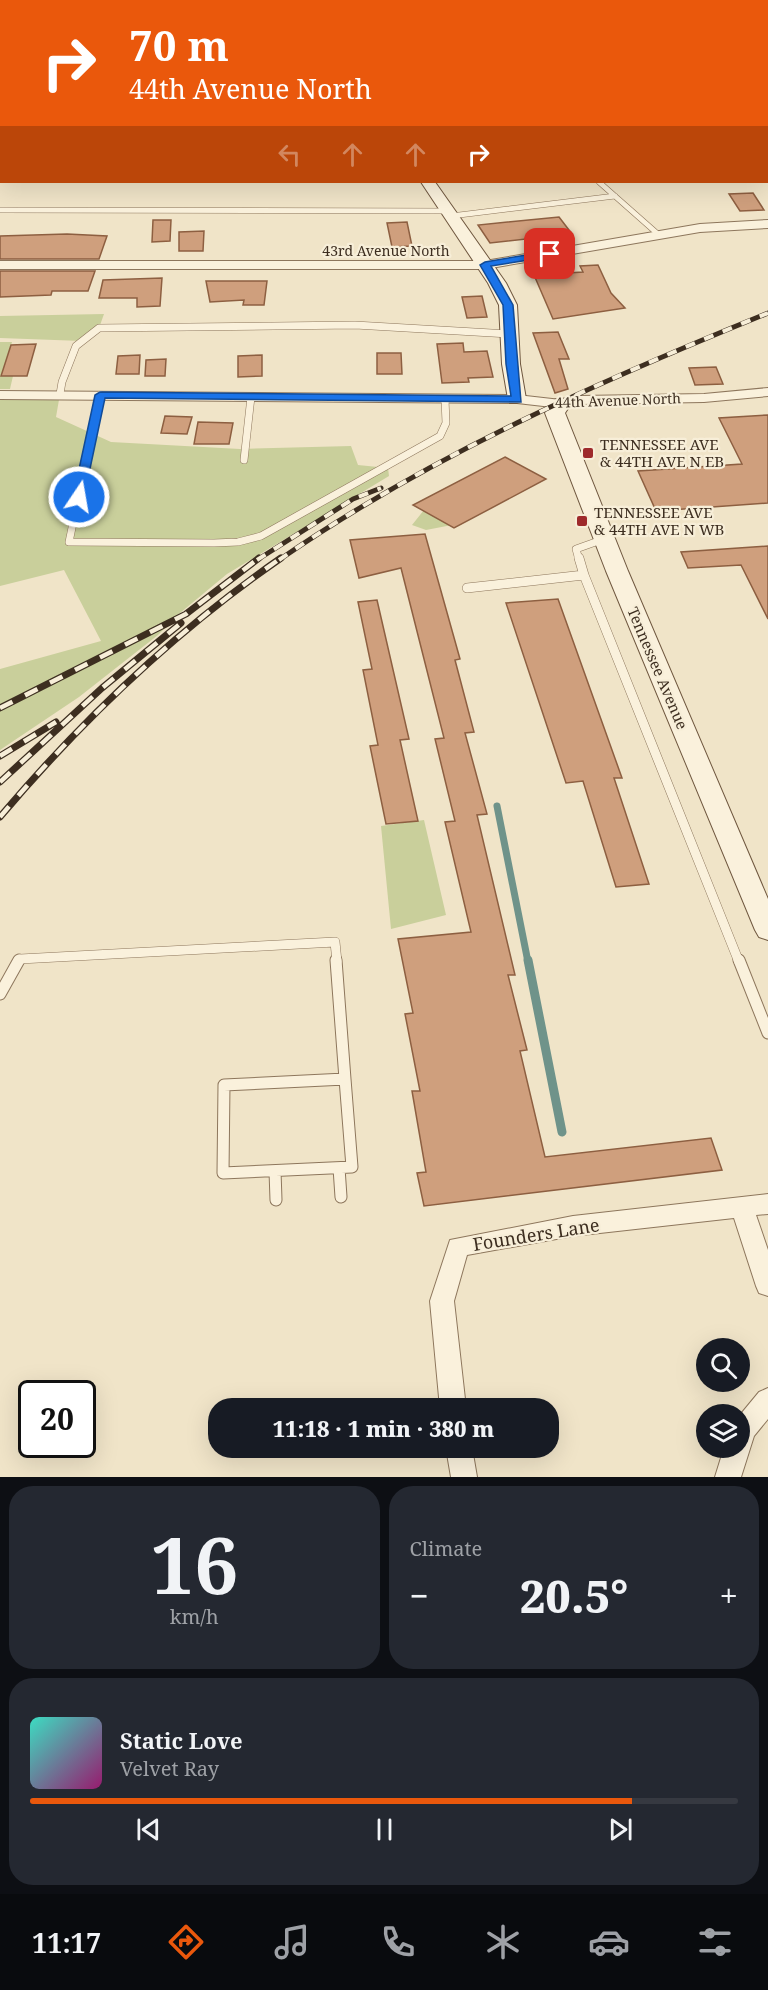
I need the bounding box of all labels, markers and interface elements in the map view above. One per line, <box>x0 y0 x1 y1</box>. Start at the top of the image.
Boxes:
text: 70 m <box>129 16 229 73</box>
icon: right <box>30 24 108 102</box>
text: 44th Avenue North <box>129 70 372 107</box>
icon: left <box>273 138 306 171</box>
icon: ahead <box>336 138 369 171</box>
icon: ahead <box>399 138 432 171</box>
icon: right <box>462 138 495 171</box>
pin <box>524 228 575 279</box>
icon: arrive <box>533 237 566 270</box>
street label: 43rd Avenue North <box>322 241 450 260</box>
street label: 44th Avenue North <box>555 388 681 412</box>
place label: TENNESSEE AVE & 44TH AVE N EB <box>600 434 724 471</box>
marker: TENNESSEE AVE & 44TH AVE N EB <box>581 446 595 460</box>
position arrow <box>47 465 111 529</box>
place label: TENNESSEE AVE & 44TH AVE N WB <box>594 502 724 539</box>
marker: TENNESSEE AVE & 44TH AVE N WB <box>575 514 589 528</box>
street label: Tennessee Avenue <box>623 604 693 732</box>
street label: Founders Lane <box>471 1212 601 1256</box>
map controls <box>696 1338 750 1458</box>
button: search <box>696 1338 750 1392</box>
speed limit sign: 20 <box>18 1380 96 1458</box>
button: layers <box>696 1404 750 1458</box>
text: 11:18 · 1 min · 380 m <box>273 1413 494 1443</box>
text: 16 <box>150 1511 238 1617</box>
text: Climate <box>410 1535 482 1562</box>
text: 20.5° <box>520 1565 628 1626</box>
text: − <box>410 1573 429 1618</box>
text: + <box>720 1573 738 1618</box>
text: km/h <box>170 1603 219 1630</box>
text: Static Love <box>120 1725 243 1755</box>
text: Velvet Ray <box>120 1755 219 1782</box>
icon: previous <box>132 1813 165 1846</box>
icon: pause <box>368 1813 401 1846</box>
icon: next <box>604 1813 637 1846</box>
icon: directions <box>165 1921 207 1963</box>
icon: music <box>271 1921 313 1963</box>
icon: phone <box>377 1921 419 1963</box>
icon: climate <box>482 1921 524 1963</box>
icon: car <box>588 1921 630 1963</box>
icon: filters <box>694 1921 736 1963</box>
text: 11:17 <box>32 1924 101 1961</box>

